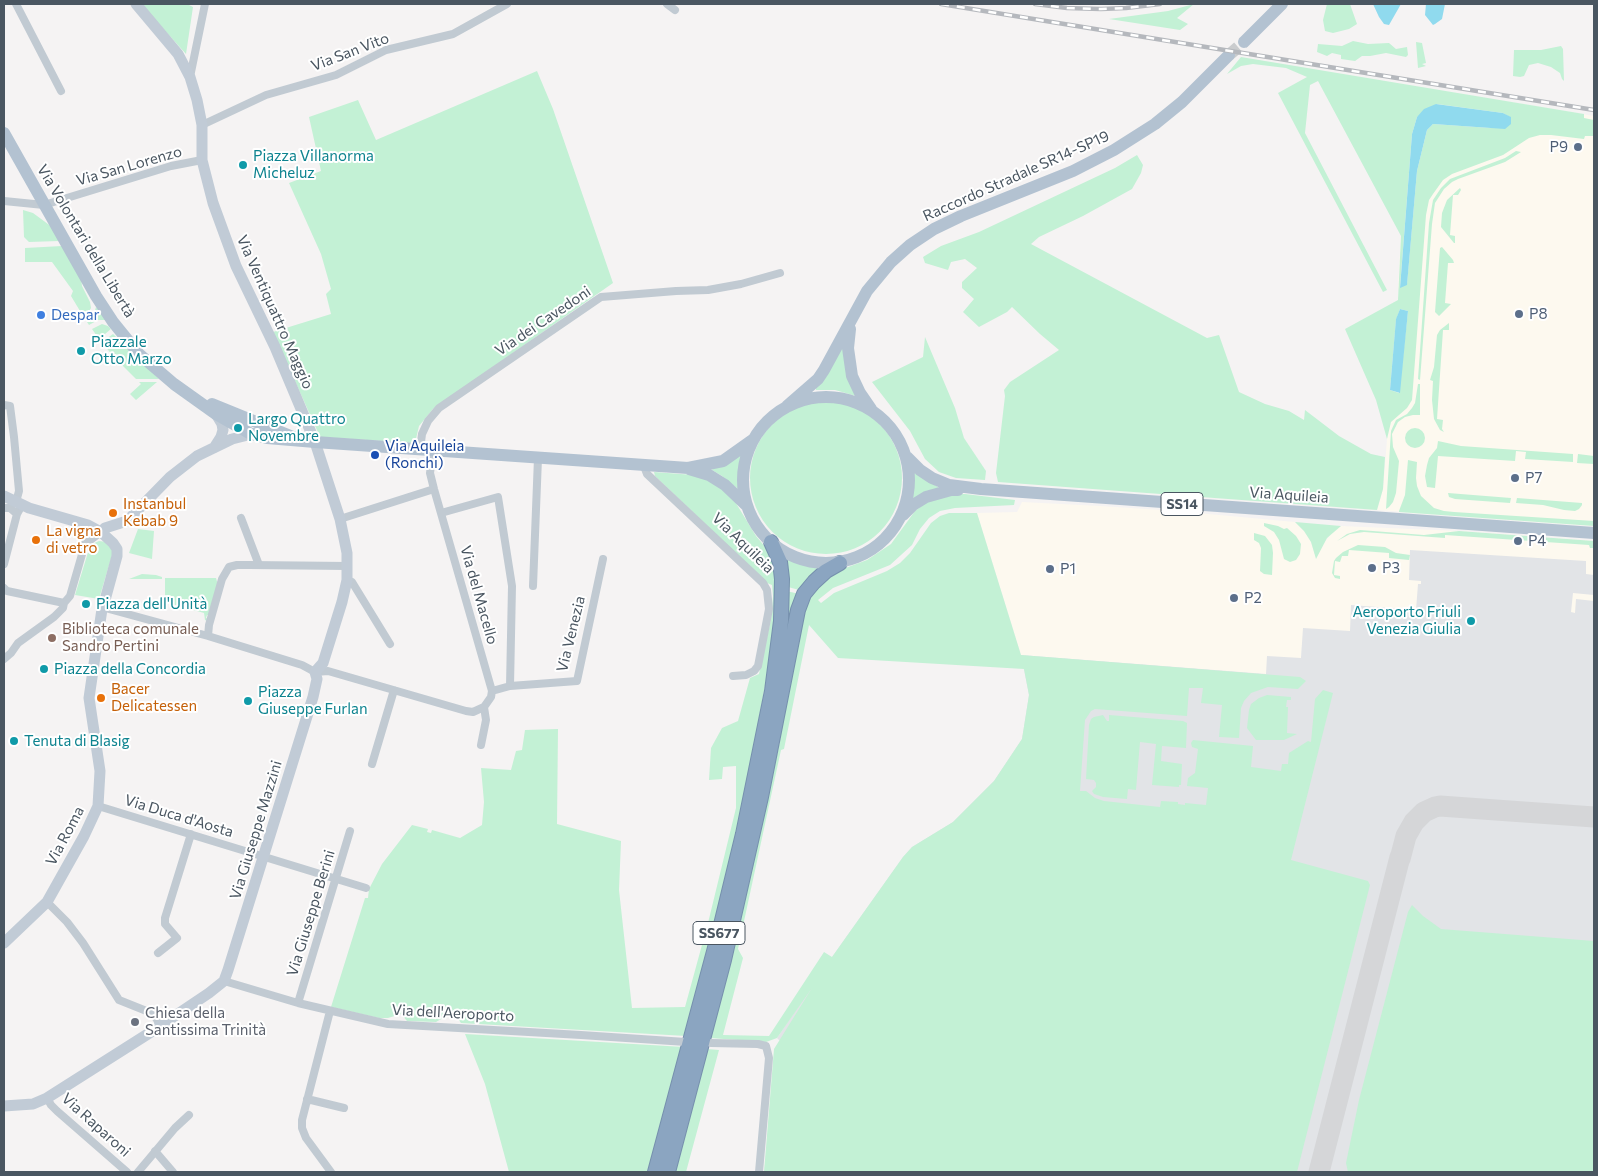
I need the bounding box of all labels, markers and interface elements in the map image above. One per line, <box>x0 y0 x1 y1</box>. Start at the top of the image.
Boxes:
street label: Via San Vito <box>308 29 392 75</box>
street label: Raccordo Stradale SR14-SP19 <box>920 127 1112 225</box>
place label: P9 <box>1549 138 1568 156</box>
marker: P9 <box>1572 141 1584 153</box>
street label: Via San Lorenzo <box>74 142 184 190</box>
place label: Piazza Villanorma Micheluz <box>253 147 374 182</box>
marker: Piazza Villanorma Micheluz <box>237 159 249 171</box>
street label: Via Volontari della Libertà <box>33 161 139 321</box>
street label: Via Ventiquattro Maggio <box>233 232 317 392</box>
street label: Via dei Cavedoni <box>492 282 594 360</box>
place label: P8 <box>1529 305 1548 323</box>
place label: Despar <box>51 306 99 324</box>
marker: P8 <box>1513 308 1525 320</box>
marker: Despar <box>35 309 47 321</box>
place label: Piazzale Otto Marzo <box>91 333 172 368</box>
marker: Piazzale Otto Marzo <box>75 345 87 357</box>
place label: Largo Quattro Novembre <box>248 410 346 445</box>
marker: Largo Quattro Novembre <box>232 422 244 434</box>
place label: Via Aquileia (Ronchi) <box>385 437 464 472</box>
marker: Via Aquileia (Ronchi) <box>369 449 381 461</box>
place label: P7 <box>1525 469 1542 487</box>
marker: P7 <box>1509 472 1521 484</box>
street label: Via Aquileia <box>1249 483 1329 507</box>
road number: SS14 <box>1161 492 1203 516</box>
place label: Instanbul Kebab 9 <box>123 495 186 530</box>
marker: Instanbul Kebab 9 <box>107 507 119 519</box>
street label: Via Aquileia <box>708 509 778 577</box>
place label: La vigna di vetro <box>46 522 101 557</box>
place label: P4 <box>1528 532 1546 550</box>
marker: La vigna di vetro <box>30 534 42 546</box>
marker: P4 <box>1512 535 1524 547</box>
street label: Via del Macello <box>456 543 502 647</box>
place label: P3 <box>1382 559 1400 577</box>
place label: P1 <box>1060 560 1076 578</box>
marker: P3 <box>1366 562 1378 574</box>
marker: P1 <box>1044 563 1056 575</box>
place label: P2 <box>1244 589 1262 607</box>
marker: P2 <box>1228 592 1240 604</box>
street label: Via Venezia <box>553 594 589 674</box>
place label: Piazza dell'Unità <box>96 595 207 613</box>
marker: Piazza dell'Unità <box>80 598 92 610</box>
place label: Aeroporto Friuli Venezia Giulia <box>1352 603 1461 638</box>
marker: Aeroporto Friuli Venezia Giulia <box>1465 615 1477 627</box>
place label: Biblioteca comunale Sandro Pertini <box>62 620 199 655</box>
marker: Biblioteca comunale Sandro Pertini <box>46 632 58 644</box>
place label: Piazza della Concordia <box>54 660 206 678</box>
marker: Piazza della Concordia <box>38 663 50 675</box>
place label: Bacer Delicatessen <box>111 680 197 715</box>
place label: Piazza Giuseppe Furlan <box>258 683 367 718</box>
marker: Bacer Delicatessen <box>95 692 107 704</box>
marker: Piazza Giuseppe Furlan <box>242 695 254 707</box>
place label: Tenuta di Blasig <box>24 732 130 750</box>
marker: Tenuta di Blasig <box>8 735 20 747</box>
street label: Via Giuseppe Mazzini <box>226 758 286 902</box>
street label: Via Duca d'Aosta <box>122 791 236 841</box>
street label: Via Roma <box>42 803 88 869</box>
street label: Via Giuseppe Berini <box>283 848 339 978</box>
road number: SS677 <box>693 921 745 944</box>
street label: Via dell'Aeroporto <box>391 1001 515 1025</box>
place label: Chiesa della Santissima Trinità <box>145 1004 266 1039</box>
marker: Chiesa della Santissima Trinità <box>129 1016 141 1028</box>
street label: Via Raparoni <box>58 1089 134 1161</box>

